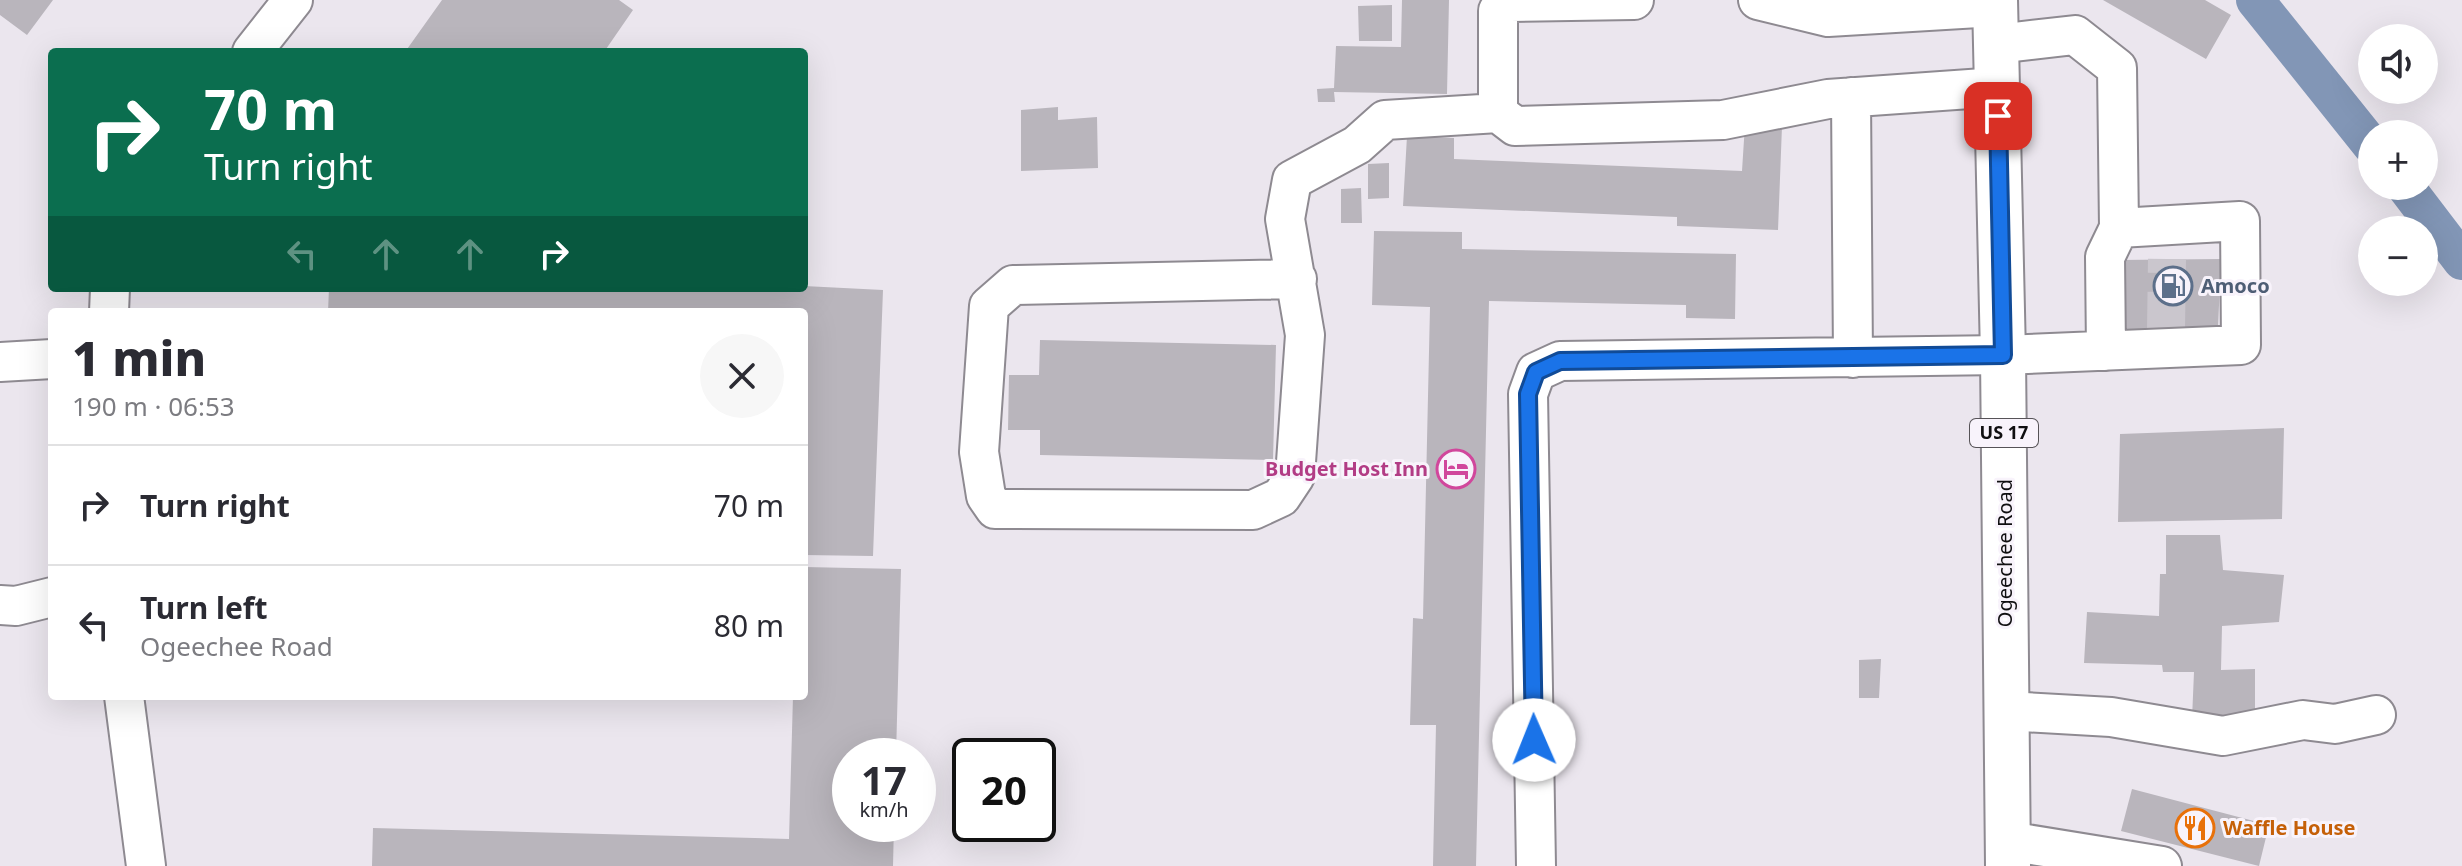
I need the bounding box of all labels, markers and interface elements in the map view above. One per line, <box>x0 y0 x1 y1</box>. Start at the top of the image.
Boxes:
map controls <box>2358 24 2438 296</box>
button: sound <box>2358 24 2438 104</box>
text: 70 m <box>204 70 337 146</box>
icon: right <box>72 80 176 184</box>
pin <box>1964 82 2032 150</box>
icon: arrive <box>1976 94 2020 138</box>
button: + <box>2358 120 2438 200</box>
text: Turn right <box>204 142 372 191</box>
button: − <box>2358 216 2438 296</box>
icon: left <box>280 232 324 276</box>
icon: ahead <box>364 232 408 276</box>
icon: ahead <box>448 232 492 276</box>
icon: right <box>532 232 576 276</box>
fuel station icon: Amoco <box>2152 265 2194 307</box>
place label: Amoco <box>2201 272 2270 299</box>
text: 1 min <box>72 325 206 390</box>
button: close <box>700 334 784 418</box>
text: 190 m · 06:53 <box>72 388 235 424</box>
road number: US 17 <box>1970 419 2038 447</box>
hotel icon: Budget Host Inn <box>1435 448 1477 490</box>
place label: Budget Host Inn <box>1265 455 1428 482</box>
street label: Ogeechee Road <box>1991 479 2018 627</box>
icon: right <box>72 483 116 527</box>
text: Turn right <box>140 485 290 526</box>
text: 70 m <box>714 485 784 526</box>
text: Turn left <box>140 587 268 628</box>
icon: left <box>72 603 116 647</box>
text: 80 m <box>714 605 784 646</box>
text: Ogeechee Road <box>140 628 333 664</box>
position arrow <box>1492 698 1576 782</box>
speed limit sign: 20 <box>952 738 1056 842</box>
text: 17 <box>861 752 907 807</box>
text: km/h <box>859 796 909 823</box>
restaurant icon: Waffle House <box>2174 807 2216 849</box>
place label: Waffle House <box>2223 814 2355 841</box>

